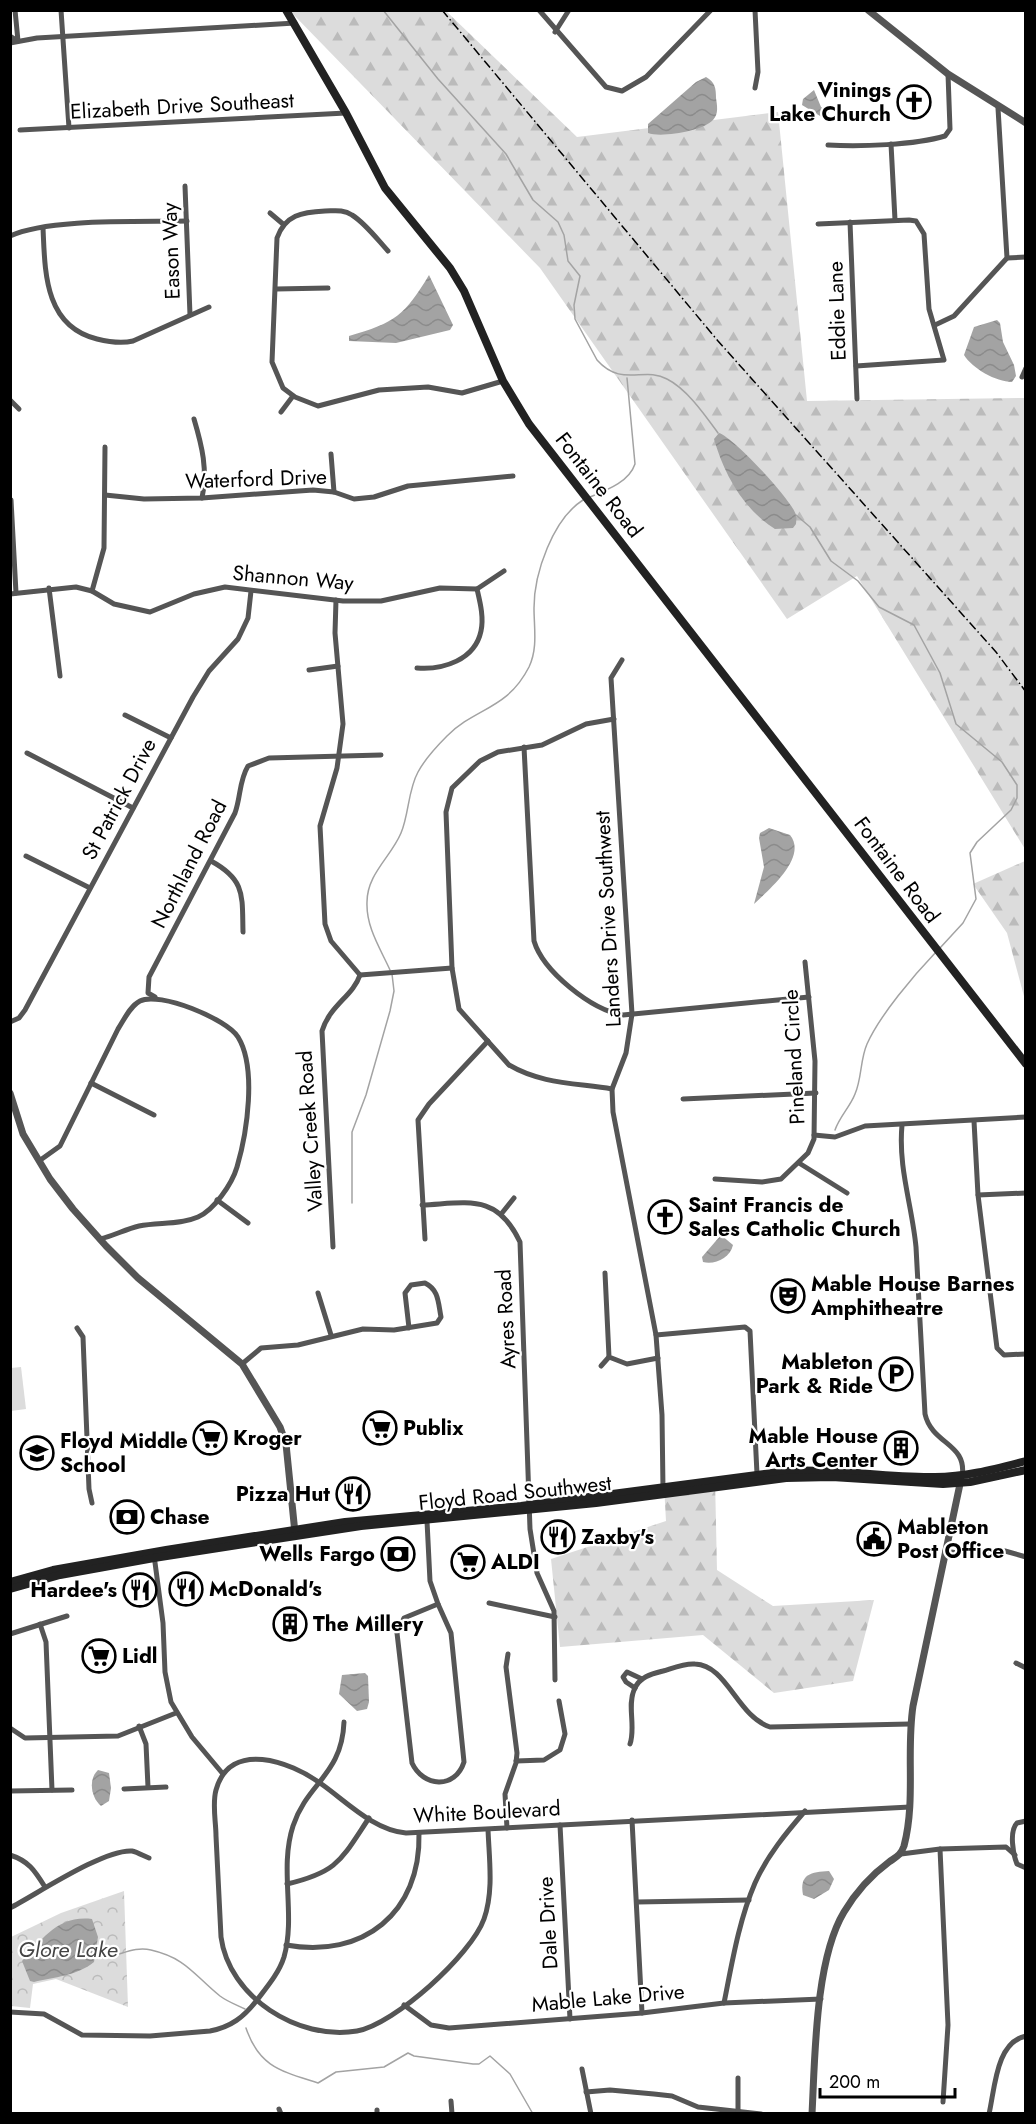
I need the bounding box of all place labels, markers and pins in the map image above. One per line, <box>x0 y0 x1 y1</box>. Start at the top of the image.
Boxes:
place label: Vinings Lake Church <box>769 75 891 129</box>
church icon: Vinings Lake Church <box>896 84 932 120</box>
place label: Saint Francis de Sales Catholic Church <box>688 1190 901 1244</box>
church icon: Saint Francis de Sales Catholic Church <box>647 1199 683 1235</box>
place label: Mable House Barnes Amphitheatre <box>810 1269 1015 1323</box>
theatre icon: Mable House Barnes Amphitheatre <box>770 1278 806 1314</box>
place label: Mableton Park & Ride <box>756 1347 873 1401</box>
parking icon: Mableton Park & Ride <box>878 1356 914 1392</box>
supermarket icon: Publix <box>362 1410 398 1446</box>
place label: Publix <box>403 1413 464 1443</box>
supermarket icon: Kroger <box>192 1420 228 1456</box>
place label: Mable House Arts Center <box>748 1421 878 1475</box>
place label: Kroger <box>233 1423 302 1453</box>
place label: Floyd Middle School <box>60 1426 188 1480</box>
building icon: Mable House Arts Center <box>883 1430 919 1466</box>
school or university icon: Floyd Middle School <box>19 1435 55 1471</box>
restaurant icon: Pizza Hut <box>335 1476 371 1512</box>
place label: Pizza Hut <box>236 1479 330 1509</box>
bank icon: Chase <box>109 1499 145 1535</box>
place label: Chase <box>150 1502 210 1532</box>
place label: Mableton Post Office <box>897 1512 1004 1566</box>
restaurant icon: Zaxby's <box>540 1519 576 1555</box>
public building icon: Mableton Post Office <box>856 1521 892 1557</box>
place label: Zaxby's <box>581 1522 654 1552</box>
bank icon: Wells Fargo <box>380 1536 416 1572</box>
place label: Wells Fargo <box>259 1539 375 1569</box>
supermarket icon: ALDI <box>450 1544 486 1580</box>
place label: ALDI <box>490 1547 540 1577</box>
restaurant icon: McDonald's <box>168 1571 204 1607</box>
restaurant icon: Hardee's <box>122 1572 158 1608</box>
place label: McDonald's <box>209 1574 322 1604</box>
place label: Hardee's <box>30 1575 117 1605</box>
building icon: The Millery <box>272 1606 308 1642</box>
place label: The Millery <box>313 1609 424 1639</box>
supermarket icon: Lidl <box>81 1638 117 1674</box>
place label: Lidl <box>122 1641 158 1671</box>

